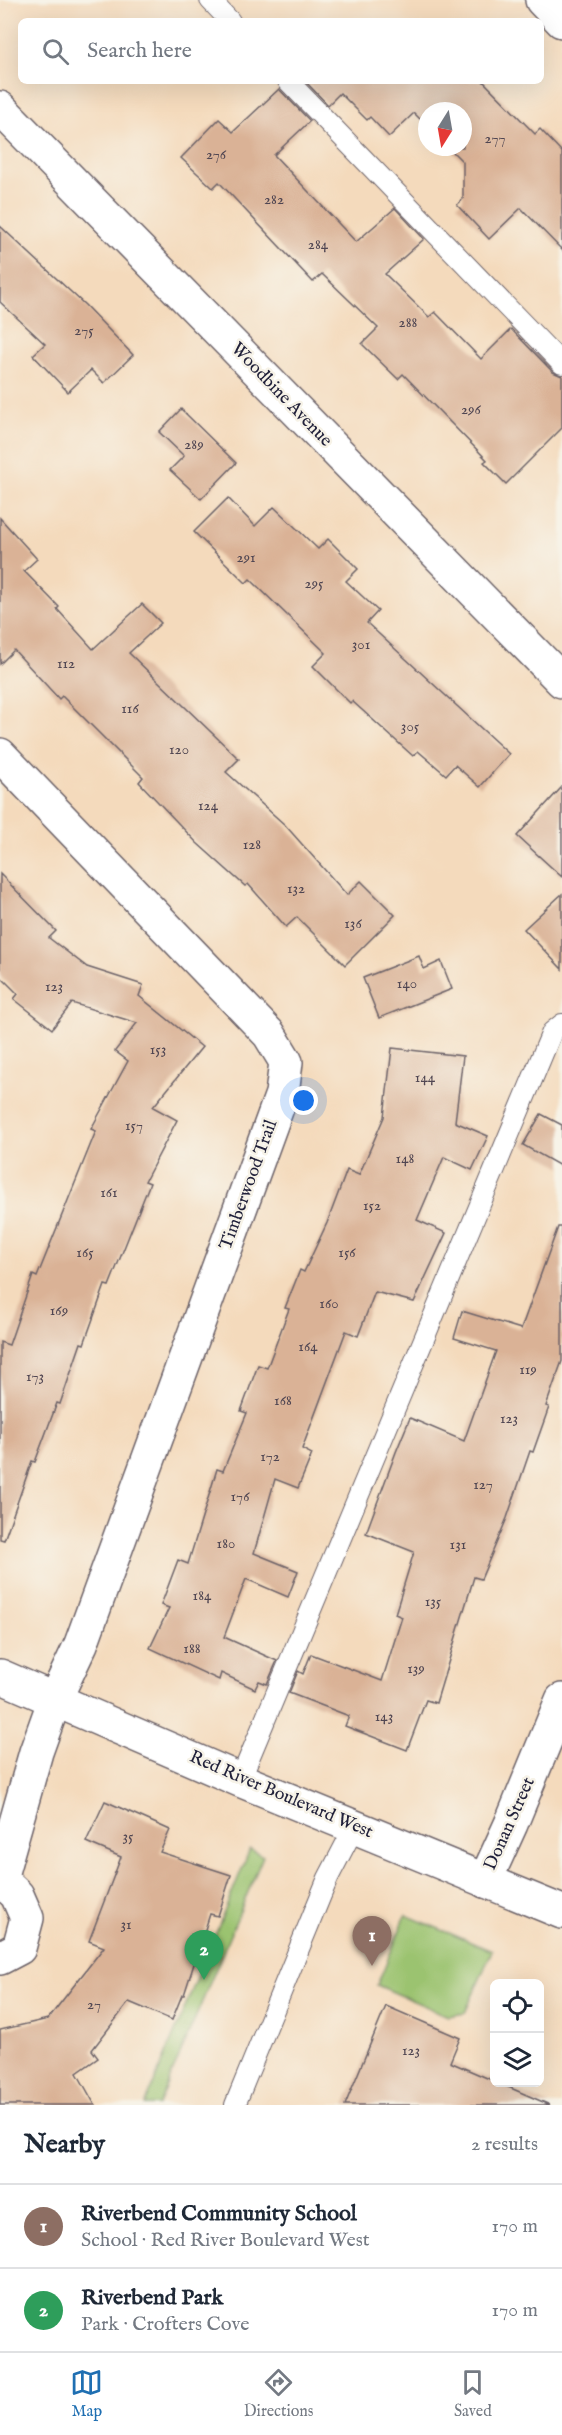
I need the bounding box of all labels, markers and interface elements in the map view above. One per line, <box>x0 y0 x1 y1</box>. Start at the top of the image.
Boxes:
search box <box>18 18 544 84</box>
icon: search <box>39 35 72 68</box>
text: Search here <box>87 37 192 65</box>
north arrow <box>418 102 472 156</box>
house number: 277 <box>485 129 505 148</box>
house number: 276 <box>206 145 227 164</box>
house number: 282 <box>264 190 284 209</box>
house number: 284 <box>308 235 329 254</box>
house number: 288 <box>399 313 418 332</box>
house number: 275 <box>74 321 94 340</box>
street label: Woodbine Avenue <box>225 338 337 452</box>
house number: 296 <box>461 400 482 419</box>
house number: 289 <box>184 435 204 454</box>
house number: 291 <box>236 548 256 567</box>
house number: 295 <box>304 574 324 593</box>
house number: 301 <box>352 635 370 654</box>
house number: 112 <box>57 654 75 673</box>
house number: 116 <box>121 699 139 718</box>
house number: 305 <box>401 717 420 736</box>
house number: 120 <box>169 740 189 759</box>
house number: 124 <box>198 796 219 815</box>
house number: 128 <box>243 835 261 854</box>
house number: 132 <box>287 879 305 898</box>
house number: 136 <box>344 914 362 933</box>
house number: 140 <box>397 974 417 993</box>
house number: 123 <box>45 977 63 996</box>
house number: 153 <box>150 1040 166 1059</box>
house number: 144 <box>415 1068 436 1087</box>
your location <box>289 1086 318 1115</box>
house number: 157 <box>125 1116 143 1135</box>
street label: Timberwood Trail <box>215 1117 283 1253</box>
house number: 148 <box>396 1149 415 1168</box>
house number: 161 <box>100 1183 118 1202</box>
house number: 152 <box>363 1196 381 1215</box>
house number: 165 <box>76 1243 94 1262</box>
house number: 156 <box>338 1243 356 1262</box>
house number: 160 <box>319 1294 339 1313</box>
house number: 169 <box>50 1301 68 1320</box>
house number: 164 <box>298 1337 318 1356</box>
house number: 119 <box>519 1360 537 1379</box>
house number: 173 <box>26 1367 44 1386</box>
house number: 168 <box>274 1391 292 1410</box>
house number: 123 <box>500 1409 518 1428</box>
house number: 172 <box>260 1447 280 1466</box>
house number: 127 <box>473 1475 493 1494</box>
house number: 176 <box>231 1487 250 1506</box>
house number: 180 <box>217 1534 235 1553</box>
house number: 131 <box>450 1535 466 1554</box>
house number: 184 <box>193 1586 212 1605</box>
house number: 135 <box>425 1592 442 1611</box>
house number: 188 <box>183 1639 201 1658</box>
house number: 139 <box>407 1659 425 1678</box>
house number: 143 <box>375 1707 393 1726</box>
street label: Red River Boulevard West <box>186 1746 376 1844</box>
street label: Donan Street <box>479 1774 541 1874</box>
house number: 35 <box>122 1827 134 1846</box>
house number: 31 <box>120 1915 132 1934</box>
pin: 1 <box>352 1916 392 1966</box>
pin: 2 <box>184 1930 224 1980</box>
map controls <box>490 1979 544 2087</box>
button: locate <box>490 1979 544 2033</box>
house number: 27 <box>87 1995 101 2014</box>
button: layers <box>490 2033 544 2087</box>
house number: 123 <box>402 2041 420 2060</box>
text: Nearby <box>24 2128 105 2161</box>
text: 2 results <box>471 2132 538 2157</box>
text: Riverbend Community School <box>81 2200 357 2228</box>
text: 1 <box>40 2214 47 2239</box>
text: 170 m <box>492 2214 538 2239</box>
text: School · Red River Boulevard West <box>81 2228 370 2253</box>
text: Riverbend Park <box>81 2284 223 2312</box>
text: 2 <box>39 2298 48 2323</box>
text: 170 m <box>492 2298 538 2323</box>
text: Park · Crofters Cove <box>81 2312 249 2337</box>
tab: Map <box>70 2366 103 2422</box>
tab: Directions <box>244 2366 313 2422</box>
tab: Saved <box>454 2366 492 2422</box>

